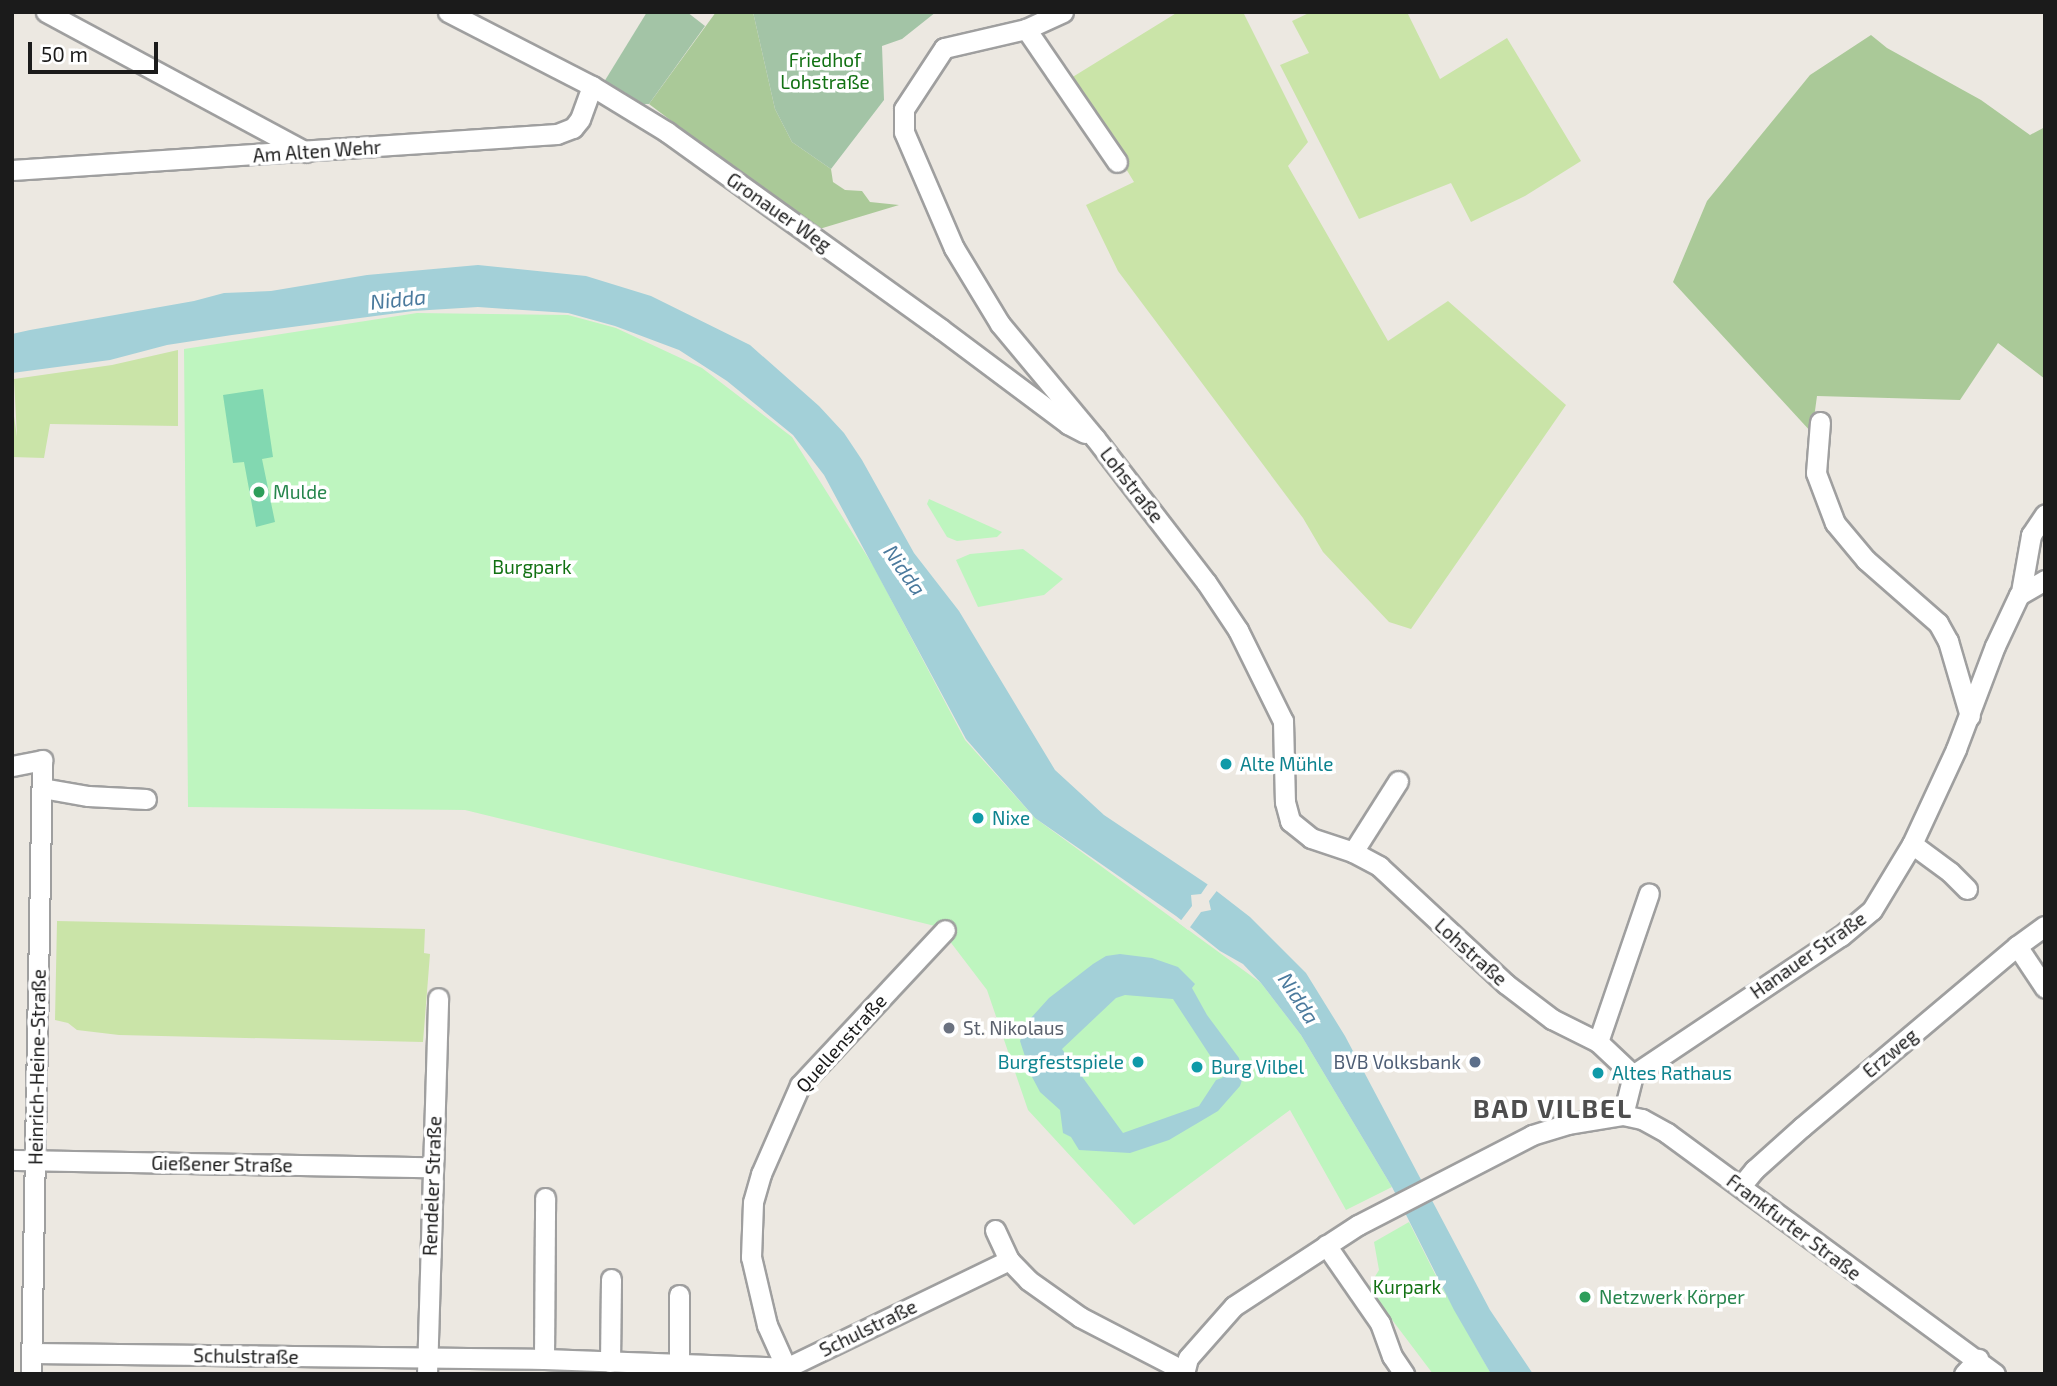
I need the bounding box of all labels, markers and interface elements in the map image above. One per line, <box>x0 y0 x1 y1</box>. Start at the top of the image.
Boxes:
scale bar <box>32 28 161 72</box>
text: 50 m <box>41 41 88 66</box>
park label: Friedhof Lohstraße <box>780 49 870 93</box>
street label: Am Alten Wehr <box>252 135 382 167</box>
street label: Gronauer Weg <box>722 167 836 257</box>
water label: Nidda <box>369 284 427 314</box>
street label: Lohstraße <box>1095 443 1169 527</box>
place label: Mulde <box>273 481 327 503</box>
marker: Mulde <box>251 484 267 500</box>
water label: Nidda <box>879 540 931 600</box>
park label: Burgpark <box>492 556 572 578</box>
place label: Alte Mühle <box>1240 753 1333 775</box>
marker: Alte Mühle <box>1218 756 1234 772</box>
place label: Nixe <box>992 807 1030 829</box>
marker: Nixe <box>970 810 986 826</box>
street label: Hanauer Straße <box>1746 907 1870 1003</box>
street label: Lohstraße <box>1430 914 1512 990</box>
water label: Nidda <box>1273 968 1325 1028</box>
street label: Heinrich-Heine-Straße <box>24 969 50 1165</box>
street label: Quellenstraße <box>791 989 891 1097</box>
place label: St. Nikolaus <box>963 1017 1064 1039</box>
marker: St. Nikolaus <box>941 1020 957 1036</box>
street label: Erzweg <box>1858 1024 1922 1082</box>
place label: Burgfestspiele <box>998 1051 1124 1073</box>
place label: BVB Volksbank <box>1333 1051 1461 1073</box>
marker: Burgfestspiele <box>1130 1054 1146 1070</box>
marker: BVB Volksbank <box>1467 1054 1483 1070</box>
place label: Burg Vilbel <box>1211 1056 1305 1078</box>
marker: Burg Vilbel <box>1189 1059 1205 1075</box>
place label: Altes Rathaus <box>1612 1062 1732 1084</box>
marker: Altes Rathaus <box>1590 1065 1606 1081</box>
district label: BAD VILBEL <box>1474 1092 1632 1124</box>
street label: Rendeler Straße <box>418 1115 446 1257</box>
street label: Gießener Straße <box>151 1151 293 1177</box>
street label: Frankfurter Straße <box>1722 1169 1866 1285</box>
park label: Kurpark <box>1373 1276 1441 1298</box>
place label: Netzwerk Körper <box>1599 1286 1745 1308</box>
marker: Netzwerk Körper <box>1577 1289 1593 1305</box>
street label: Schulstraße <box>816 1295 920 1361</box>
street label: Schulstraße <box>193 1344 299 1368</box>

